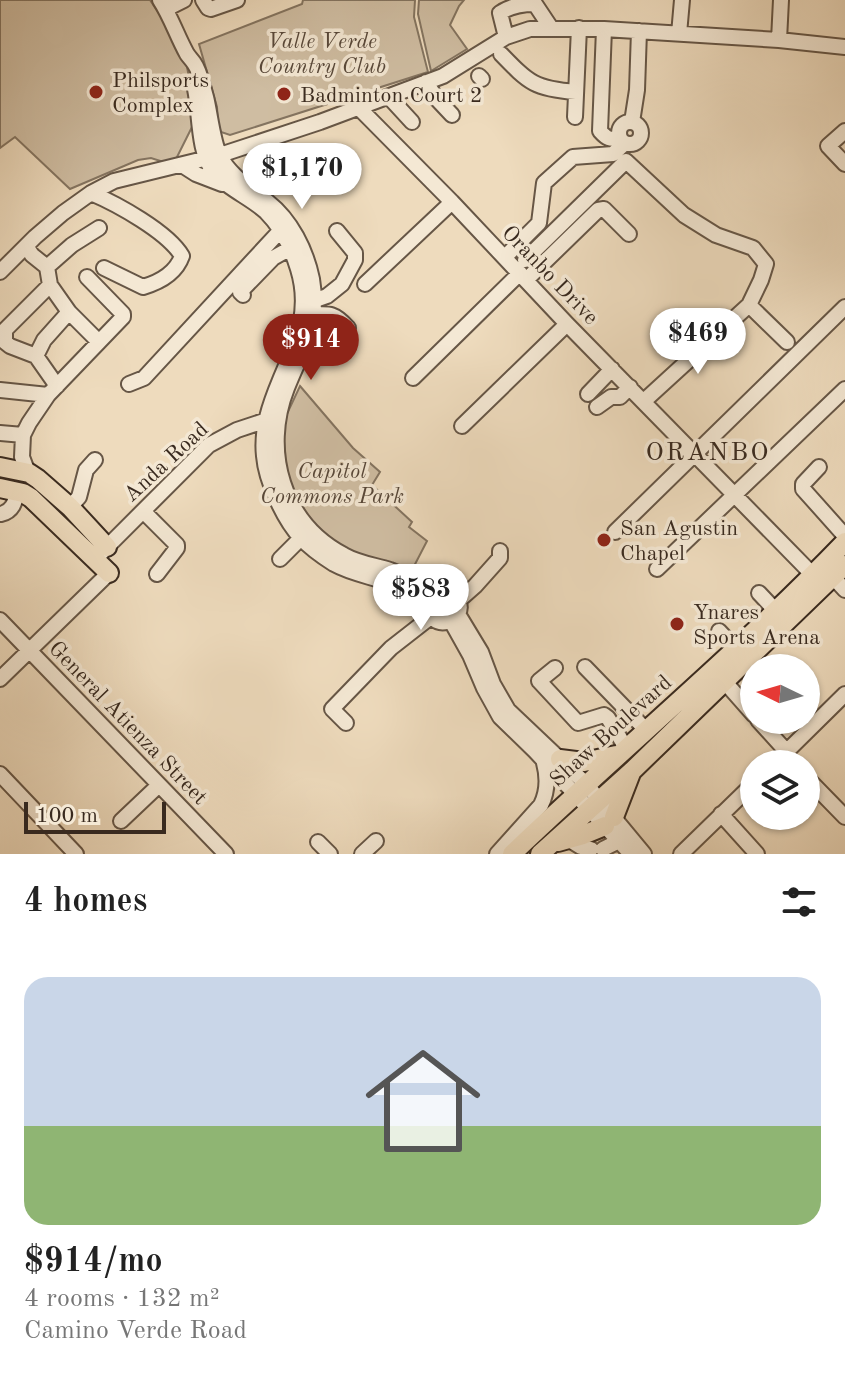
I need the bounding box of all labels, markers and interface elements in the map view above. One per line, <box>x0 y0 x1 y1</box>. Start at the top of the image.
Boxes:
park label: Valle Verde Country Club <box>258 31 386 78</box>
place label: Philsports Complex <box>112 70 209 117</box>
marker: Philsports Complex <box>87 83 105 101</box>
marker: Badminton Court 2 <box>275 85 293 103</box>
place label: Badminton Court 2 <box>300 85 483 107</box>
pin: $1,170 <box>237 143 367 211</box>
text: $1,170 <box>261 156 343 182</box>
street label: Oranbo Drive <box>497 222 602 329</box>
pin: $469 <box>651 308 745 376</box>
pin: $914 <box>264 314 358 382</box>
text: $469 <box>668 321 728 347</box>
text: $914 <box>281 327 341 353</box>
street label: Anda Road <box>120 418 213 507</box>
district label: ORANBO <box>646 440 770 466</box>
park label: Capitol Commons Park <box>260 461 404 508</box>
place label: San Agustin Chapel <box>620 518 738 565</box>
marker: San Agustin Chapel <box>595 531 613 549</box>
pin: $583 <box>374 564 468 632</box>
text: $583 <box>391 577 451 603</box>
place label: Ynares Sports Arena <box>693 602 820 649</box>
marker: Ynares Sports Arena <box>668 615 686 633</box>
street label: General Atienza Street <box>44 638 211 809</box>
north arrow <box>740 654 820 734</box>
map controls <box>740 654 820 830</box>
street label: Shaw Boulevard <box>546 671 676 792</box>
button: layers <box>740 750 820 830</box>
scale bar <box>24 798 166 834</box>
text: 100 m <box>36 805 98 827</box>
icon: filters <box>777 880 821 924</box>
text: 4 homes <box>24 885 147 919</box>
icon: home <box>351 1029 495 1173</box>
text: $914/mo <box>24 1245 163 1279</box>
text: 4 rooms · 132 m² <box>24 1286 220 1312</box>
text: Camino Verde Road <box>24 1318 247 1344</box>

